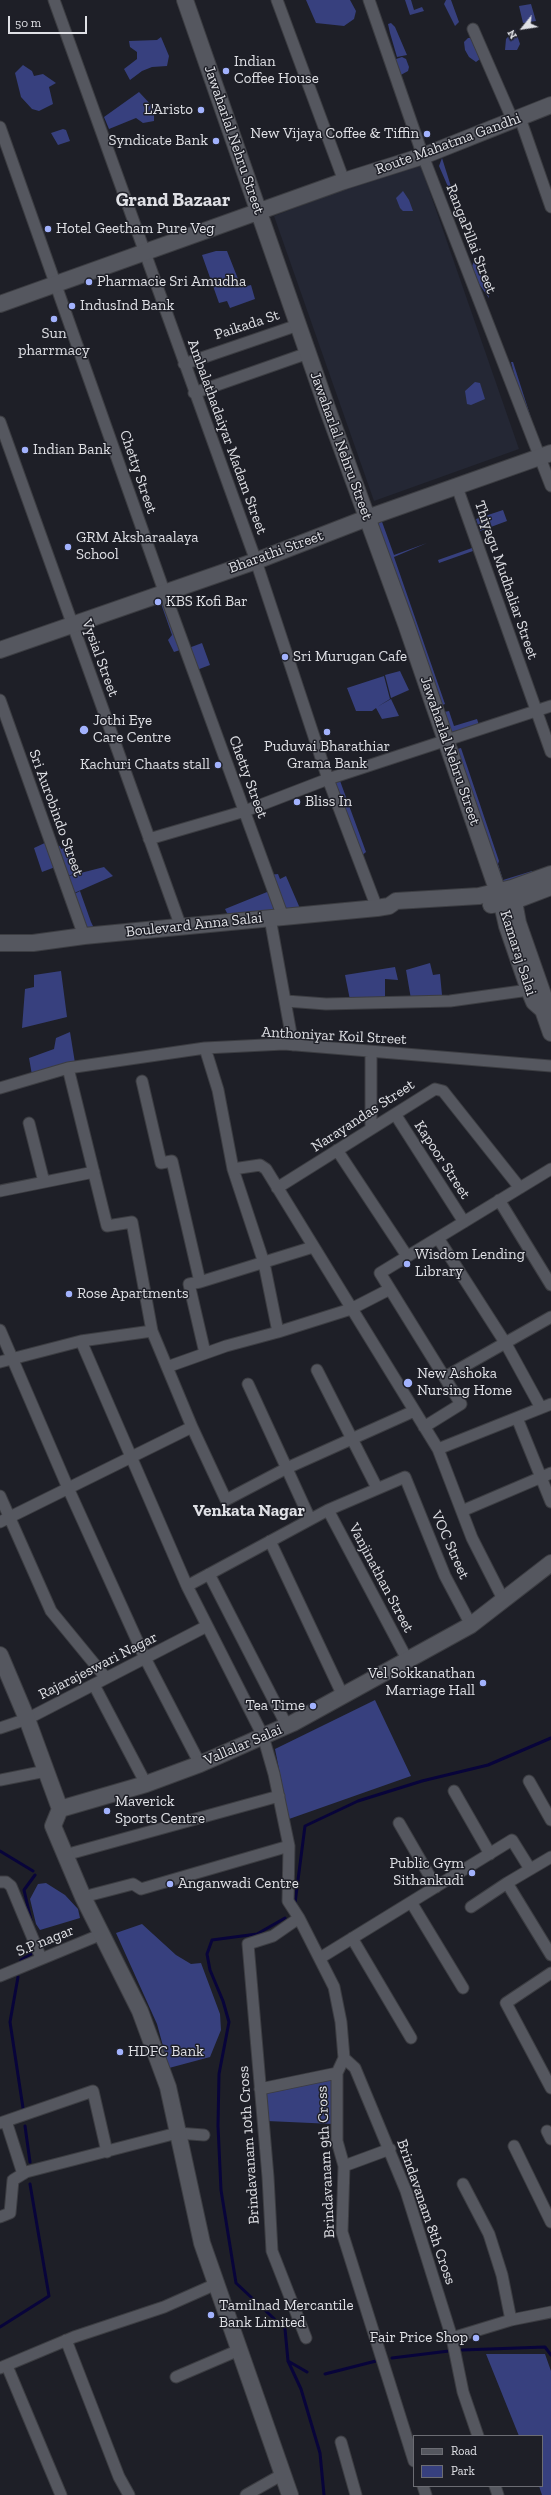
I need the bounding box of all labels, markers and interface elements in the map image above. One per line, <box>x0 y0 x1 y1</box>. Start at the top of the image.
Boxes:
scale bar <box>10 8 89 34</box>
north arrow <box>503 8 543 48</box>
text: 50 m <box>15 16 41 30</box>
text: N <box>504 27 520 41</box>
place label: Indian Coffee House <box>234 53 319 88</box>
street label: Jawaharlal Nehru Street <box>200 63 268 217</box>
marker: Indian Coffee House <box>221 66 231 76</box>
place label: L'Aristo <box>144 101 193 119</box>
marker: L'Aristo <box>196 105 206 115</box>
street label: Route Mahatma Gandhi <box>373 109 523 179</box>
place label: New Vijaya Coffee & Tiffin <box>250 125 419 143</box>
marker: New Vijaya Coffee & Tiffin <box>422 129 432 139</box>
place label: Syndicate Bank <box>109 132 208 150</box>
marker: Syndicate Bank <box>211 136 221 146</box>
street label: RangaPillai Street <box>442 182 500 296</box>
district label: Grand Bazaar <box>116 190 230 212</box>
place label: Hotel Geetham Pure Veg <box>56 220 214 238</box>
marker: Hotel Geetham Pure Veg <box>43 224 53 234</box>
place label: Pharmacie Sri Amudha <box>97 273 246 291</box>
marker: Pharmacie Sri Amudha <box>84 277 94 287</box>
place label: IndusInd Bank <box>80 297 174 315</box>
marker: IndusInd Bank <box>67 301 77 311</box>
street label: Paikada St <box>212 306 282 344</box>
marker: Sun pharrmacy <box>49 314 59 324</box>
place label: Sun pharrmacy <box>18 325 90 360</box>
street label: Ambalathadaiyar Madam Street <box>183 337 271 537</box>
street label: Jawaharlal Nehru Street <box>306 369 376 523</box>
street label: Chetty Street <box>115 428 161 516</box>
place label: Indian Bank <box>33 441 111 459</box>
marker: Indian Bank <box>20 445 30 455</box>
street label: Thiyagu Mudhaliar Street <box>470 498 542 662</box>
street label: Bharathi Street <box>226 527 326 577</box>
place label: GRM Aksharaalaya School <box>76 529 199 564</box>
marker: GRM Aksharaalaya School <box>63 542 73 552</box>
place label: KBS Kofi Bar <box>166 593 248 611</box>
marker: KBS Kofi Bar <box>153 597 163 607</box>
street label: Vysial Street <box>78 617 122 699</box>
place label: Sri Murugan Cafe <box>293 648 407 666</box>
marker: Sri Murugan Cafe <box>280 652 290 662</box>
street label: Jawaharlal Nehru Street <box>416 674 484 828</box>
place label: Jothi Eye Care Centre <box>93 712 171 747</box>
marker: Jothi Eye Care Centre <box>78 724 90 736</box>
marker: Puduvai Bharathiar Grama Bank <box>322 727 332 737</box>
street label: Chetty Street <box>225 733 271 821</box>
place label: Puduvai Bharathiar Grama Bank <box>264 738 390 773</box>
street label: Sri Aurobindo Street <box>25 747 87 879</box>
place label: Kachuri Chaats stall <box>80 756 210 774</box>
marker: Kachuri Chaats stall <box>213 760 223 770</box>
place label: Bliss In <box>305 793 352 811</box>
marker: Bliss In <box>292 797 302 807</box>
street label: Kamaraj Salai <box>496 908 540 998</box>
street label: Boulevard Anna Salai <box>125 909 263 941</box>
street label: Anthoniyar Koil Street <box>261 1023 407 1049</box>
street label: Narayandas Street <box>308 1076 418 1156</box>
street label: Kapoor Street <box>410 1117 474 1203</box>
place label: Wisdom Lending Library <box>415 1246 525 1281</box>
marker: Wisdom Lending Library <box>402 1259 412 1269</box>
place label: Rose Apartments <box>77 1285 189 1303</box>
marker: Rose Apartments <box>64 1289 74 1299</box>
place label: New Ashoka Nursing Home <box>417 1365 512 1400</box>
marker: New Ashoka Nursing Home <box>402 1377 414 1389</box>
district label: Venkata Nagar <box>193 1501 305 1521</box>
street label: VOC Street <box>427 1508 473 1582</box>
street label: Vanjinathan Street <box>345 1520 417 1636</box>
street label: Rajarajeswari Nagar <box>36 1628 160 1704</box>
place label: Vel Sokkanathan Marriage Hall <box>368 1665 475 1700</box>
marker: Vel Sokkanathan Marriage Hall <box>478 1678 488 1688</box>
place label: Tea Time <box>245 1697 305 1715</box>
marker: Tea Time <box>308 1701 318 1711</box>
street label: Vallalar Salai <box>201 1721 285 1769</box>
place label: Maverick Sports Centre <box>115 1793 205 1828</box>
marker: Maverick Sports Centre <box>102 1806 112 1816</box>
place label: Public Gym Sithankudi <box>389 1855 464 1890</box>
marker: Public Gym Sithankudi <box>467 1868 477 1878</box>
place label: Anganwadi Centre <box>178 1875 299 1893</box>
marker: Anganwadi Centre <box>165 1879 175 1889</box>
street label: S.P nagar <box>14 1921 76 1961</box>
place label: HDFC Bank <box>128 2043 204 2061</box>
marker: HDFC Bank <box>115 2047 125 2057</box>
street label: Brindavanam 10th Cross <box>234 2065 264 2225</box>
street label: Brindavanam 9th Cross <box>313 2085 339 2239</box>
street label: Brindavanam 8th Cross <box>393 2137 459 2287</box>
place label: Tamilnad Mercantile Bank Limited <box>219 2297 354 2332</box>
marker: Tamilnad Mercantile Bank Limited <box>206 2310 216 2320</box>
place label: Fair Price Shop <box>370 2329 468 2347</box>
marker: Fair Price Shop <box>471 2333 481 2343</box>
legend <box>413 2435 543 2487</box>
text: Road <box>451 2444 477 2458</box>
text: Park <box>451 2464 475 2478</box>

